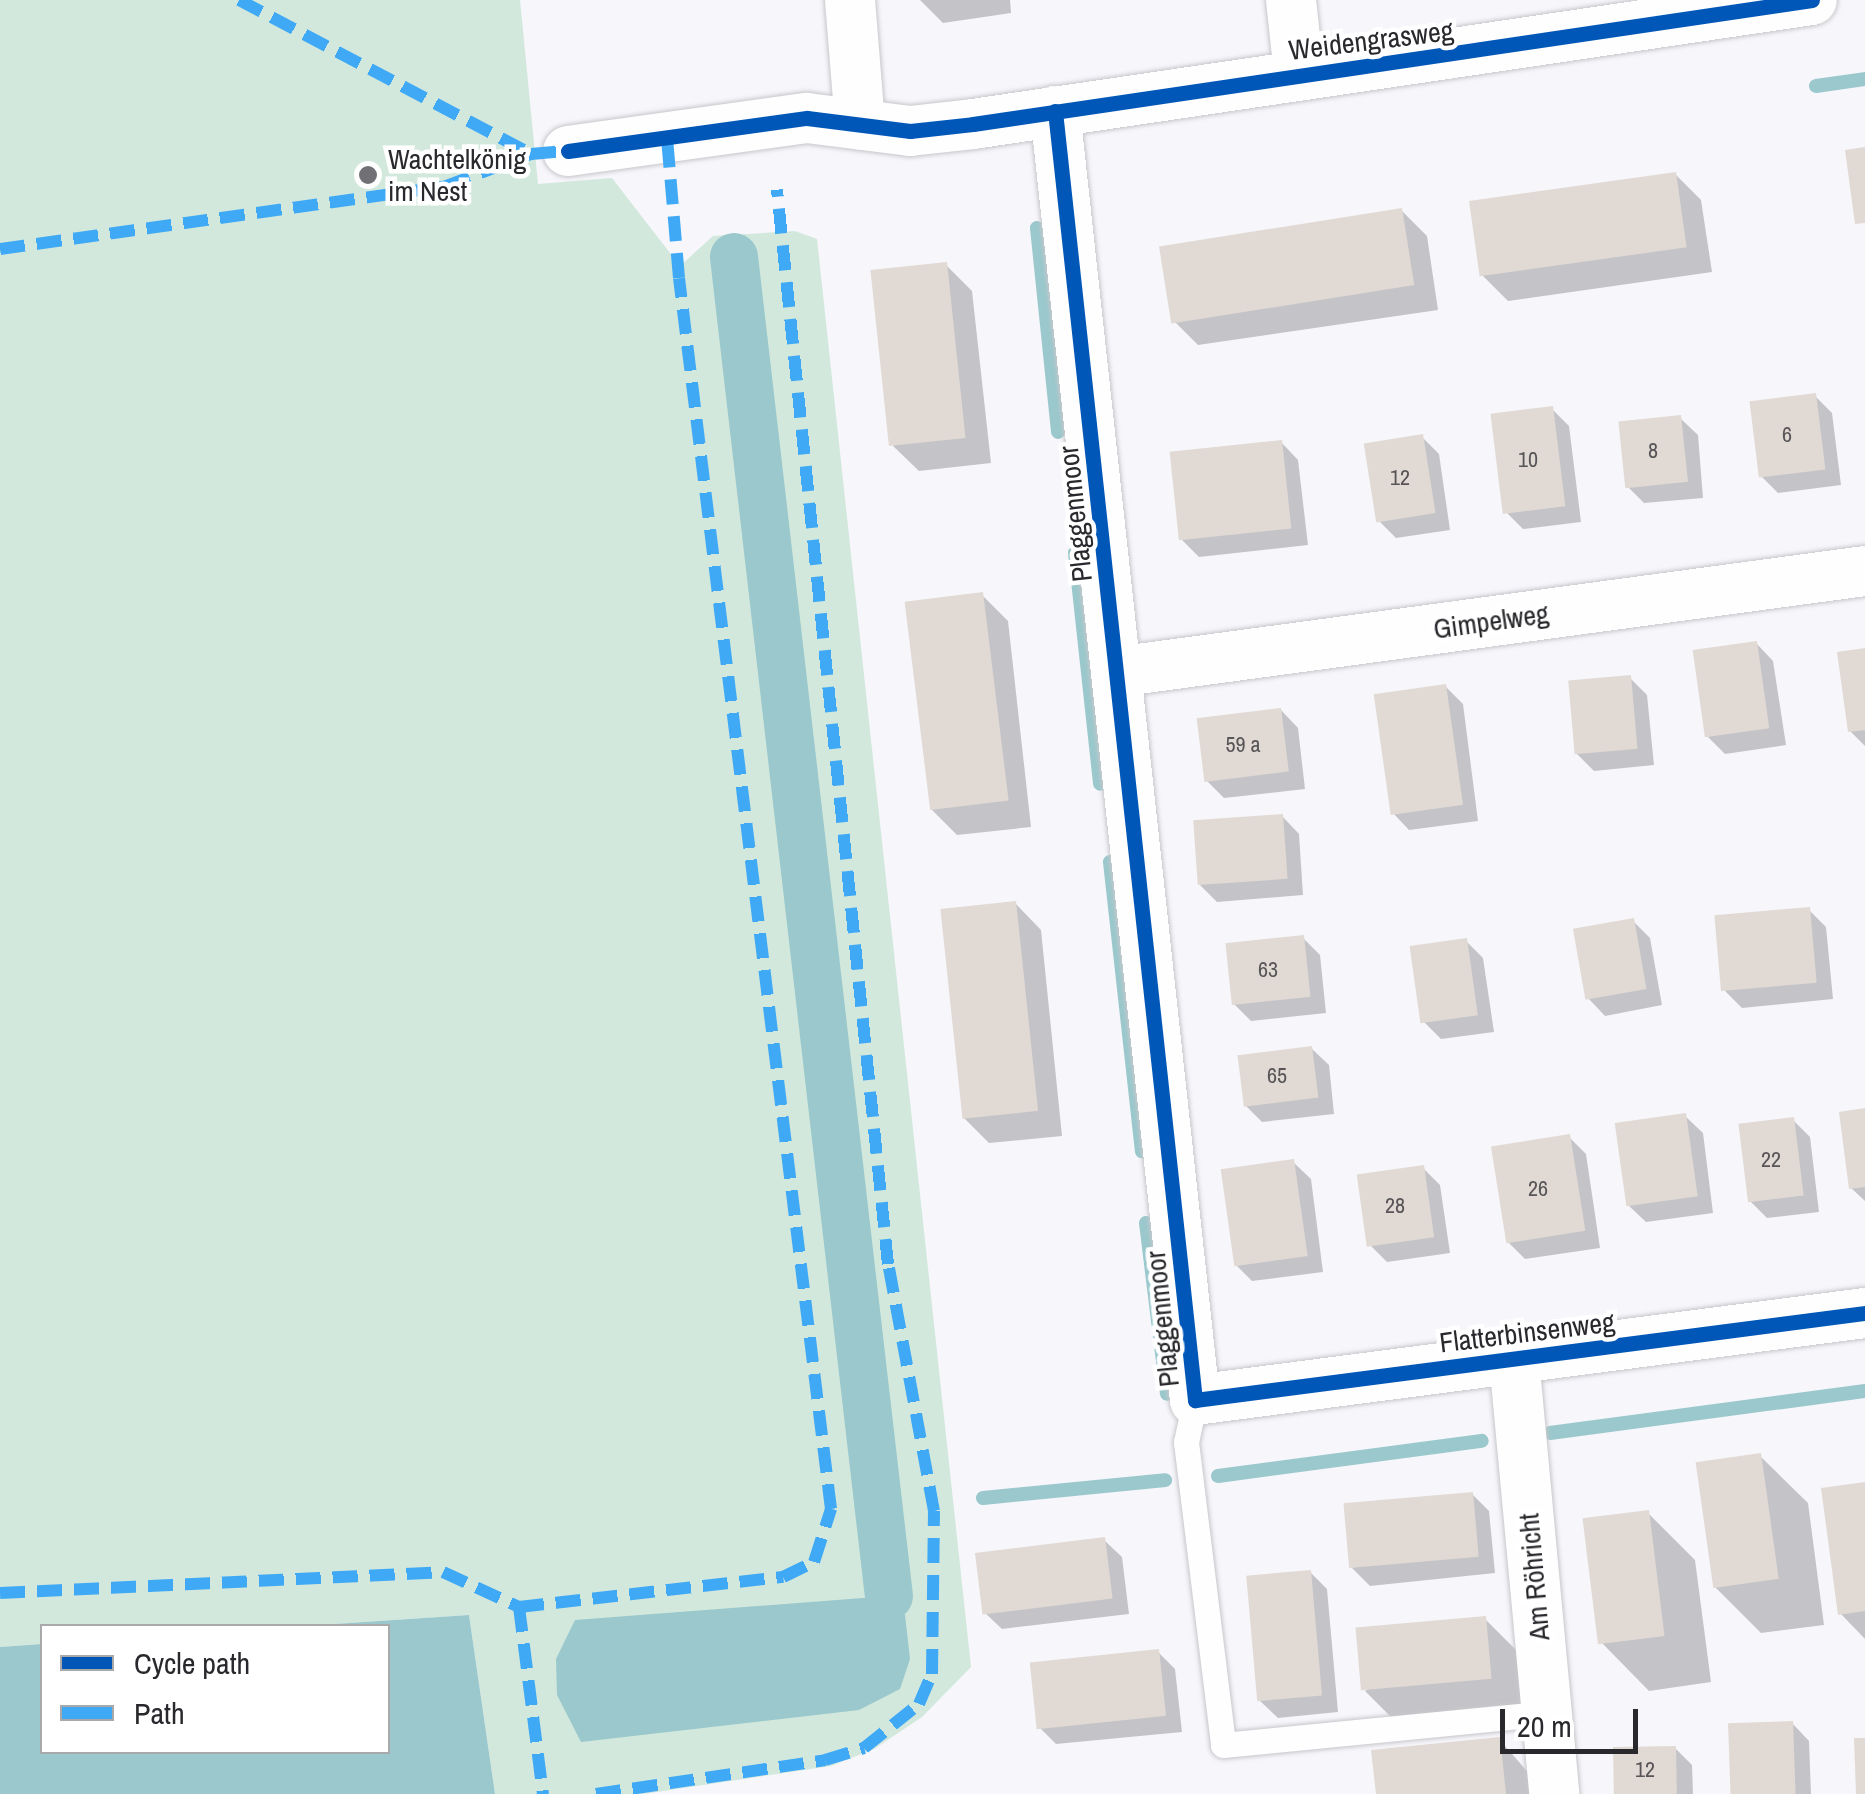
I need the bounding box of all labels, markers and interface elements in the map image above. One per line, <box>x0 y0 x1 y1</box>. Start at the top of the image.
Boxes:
street label: Weidengrasweg <box>1287 13 1455 67</box>
place label: Wachtelkönig im Nest <box>388 142 526 208</box>
marker: Wachtelkönig im Nest <box>357 164 379 186</box>
house number: 6 <box>1782 422 1792 448</box>
house number: 8 <box>1648 438 1658 464</box>
street label: Plaggenmoor <box>1051 444 1099 584</box>
house number: 10 <box>1518 447 1538 473</box>
house number: 12 <box>1390 465 1410 491</box>
street label: Gimpelweg <box>1431 596 1551 646</box>
house number: 59 a <box>1225 732 1261 758</box>
house number: 63 <box>1258 957 1278 983</box>
house number: 65 <box>1267 1063 1287 1089</box>
house number: 22 <box>1761 1147 1781 1173</box>
house number: 26 <box>1528 1176 1548 1202</box>
house number: 28 <box>1385 1193 1405 1219</box>
street label: Plaggenmoor <box>1138 1249 1186 1389</box>
street label: Flatterbinsenweg <box>1438 1305 1616 1359</box>
street label: Am Röhricht <box>1512 1512 1556 1642</box>
legend <box>40 1624 390 1754</box>
text: Cycle path <box>134 1643 250 1683</box>
scale bar <box>1505 1689 1642 1751</box>
text: Path <box>134 1693 185 1733</box>
text: 20 m <box>1517 1706 1572 1746</box>
house number: 12 <box>1635 1757 1655 1783</box>

